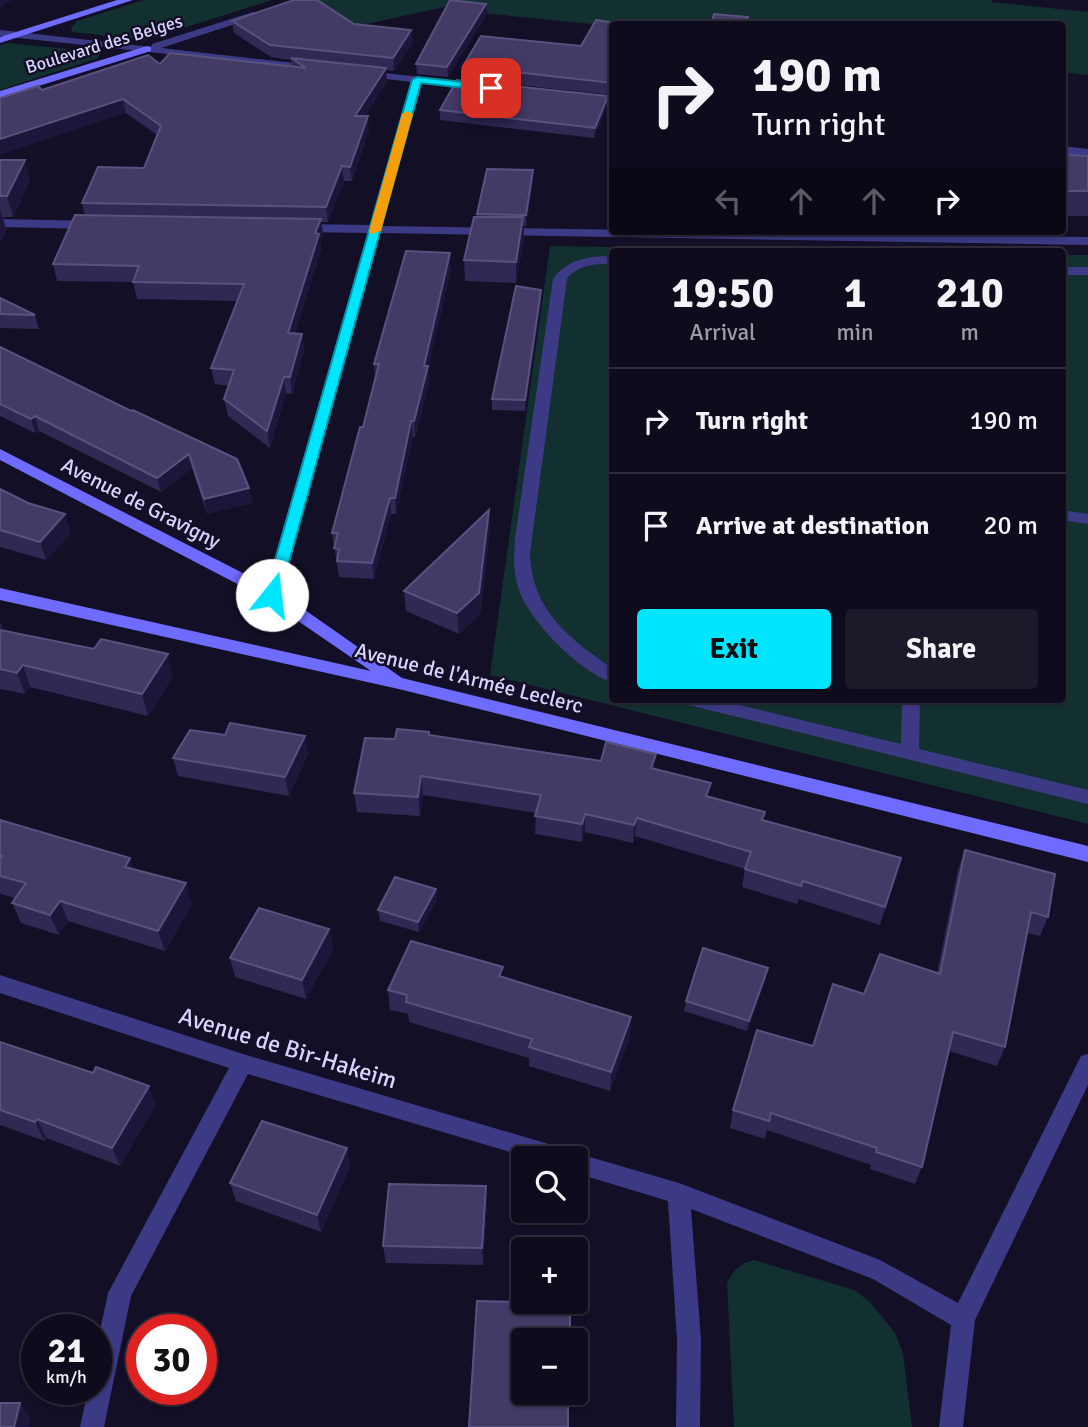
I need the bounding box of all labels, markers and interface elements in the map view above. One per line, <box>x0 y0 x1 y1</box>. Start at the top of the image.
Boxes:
street label: Boulevard des Belges <box>23 10 185 78</box>
text: 190 m <box>752 45 882 105</box>
icon: right <box>637 49 728 140</box>
pin <box>461 58 521 118</box>
icon: arrive <box>472 69 510 107</box>
text: Turn right <box>752 105 885 144</box>
icon: left <box>709 182 747 220</box>
icon: ahead <box>782 182 820 220</box>
icon: ahead <box>855 182 893 220</box>
icon: right <box>928 182 966 220</box>
text: 19:50 <box>671 268 774 319</box>
text: 1 <box>844 268 866 319</box>
text: 210 <box>936 268 1004 319</box>
text: Arrival <box>690 318 756 347</box>
text: min <box>836 318 874 347</box>
text: m <box>961 318 979 347</box>
icon: right <box>637 402 675 440</box>
text: Turn right <box>696 405 808 437</box>
text: 190 m <box>969 405 1038 437</box>
street label: Avenue de Gravigny <box>57 452 225 554</box>
icon: arrive <box>637 507 675 545</box>
text: Arrive at destination <box>696 510 929 542</box>
text: 20 m <box>983 510 1038 542</box>
position arrow <box>235 558 309 632</box>
button: Exit <box>637 609 831 689</box>
button: Share <box>845 609 1038 689</box>
street label: Avenue de l'Armée Leclerc <box>352 637 586 719</box>
street label: Avenue de Bir-Hakeim <box>175 1001 401 1095</box>
map controls <box>511 1146 588 1405</box>
button: search <box>511 1146 588 1223</box>
button: + <box>511 1237 588 1314</box>
speed limit sign: 30 <box>126 1314 217 1405</box>
button: − <box>511 1328 588 1405</box>
text: 21 <box>48 1329 85 1372</box>
text: km/h <box>46 1366 87 1388</box>

